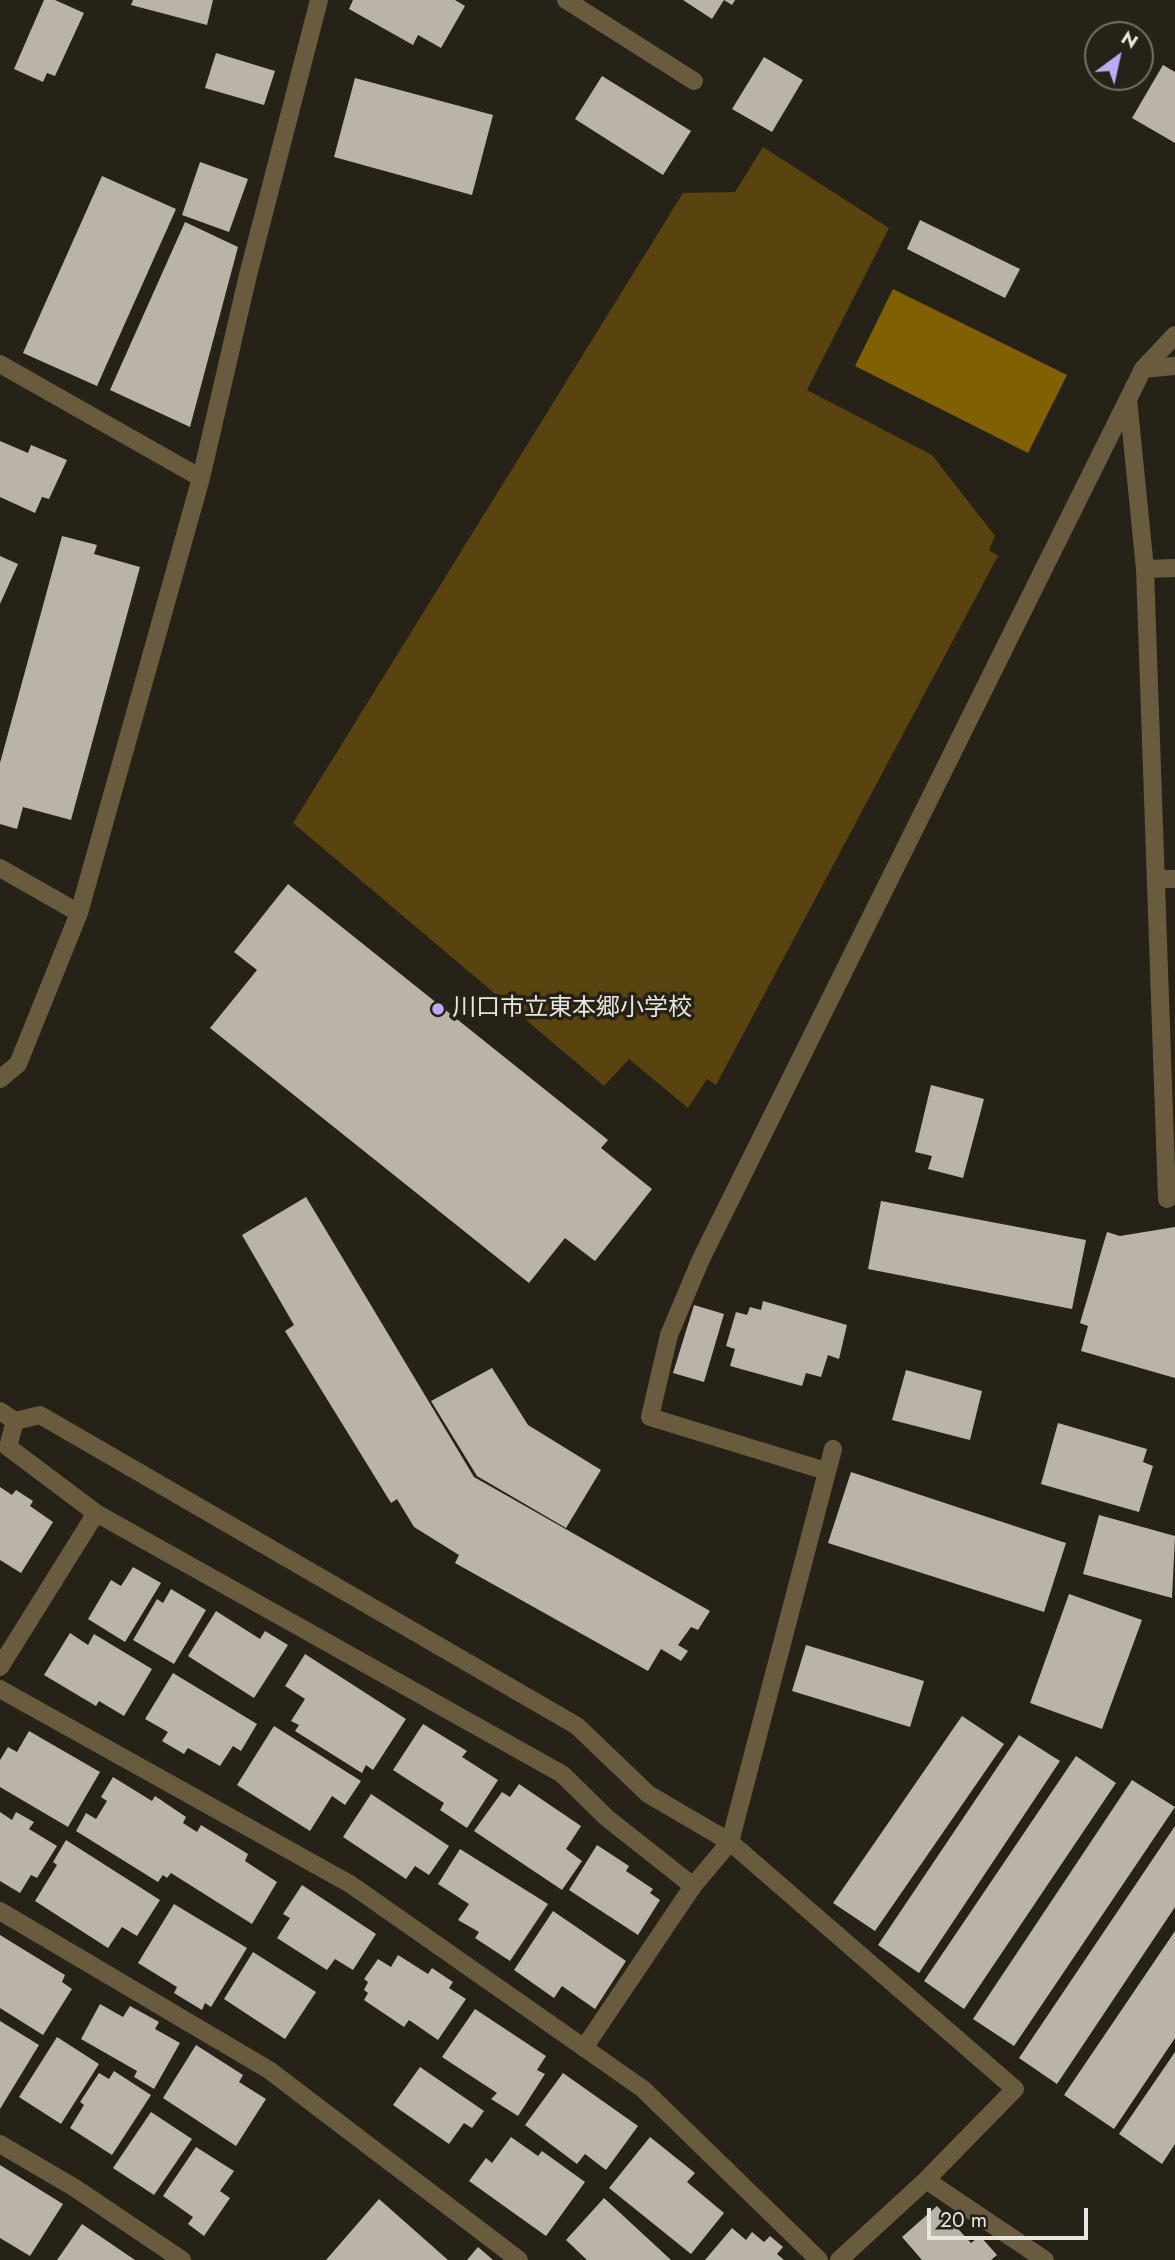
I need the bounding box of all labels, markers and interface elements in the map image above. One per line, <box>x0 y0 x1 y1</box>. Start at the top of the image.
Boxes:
north arrow <box>1084 21 1154 91</box>
text: N <box>1116 24 1143 55</box>
place label: 川口市立東本郷小学校 <box>452 995 692 1023</box>
marker: 川口市立東本郷小学校 <box>430 1001 446 1017</box>
scale bar <box>930 2194 1091 2238</box>
text: 20 m <box>940 2205 987 2235</box>

